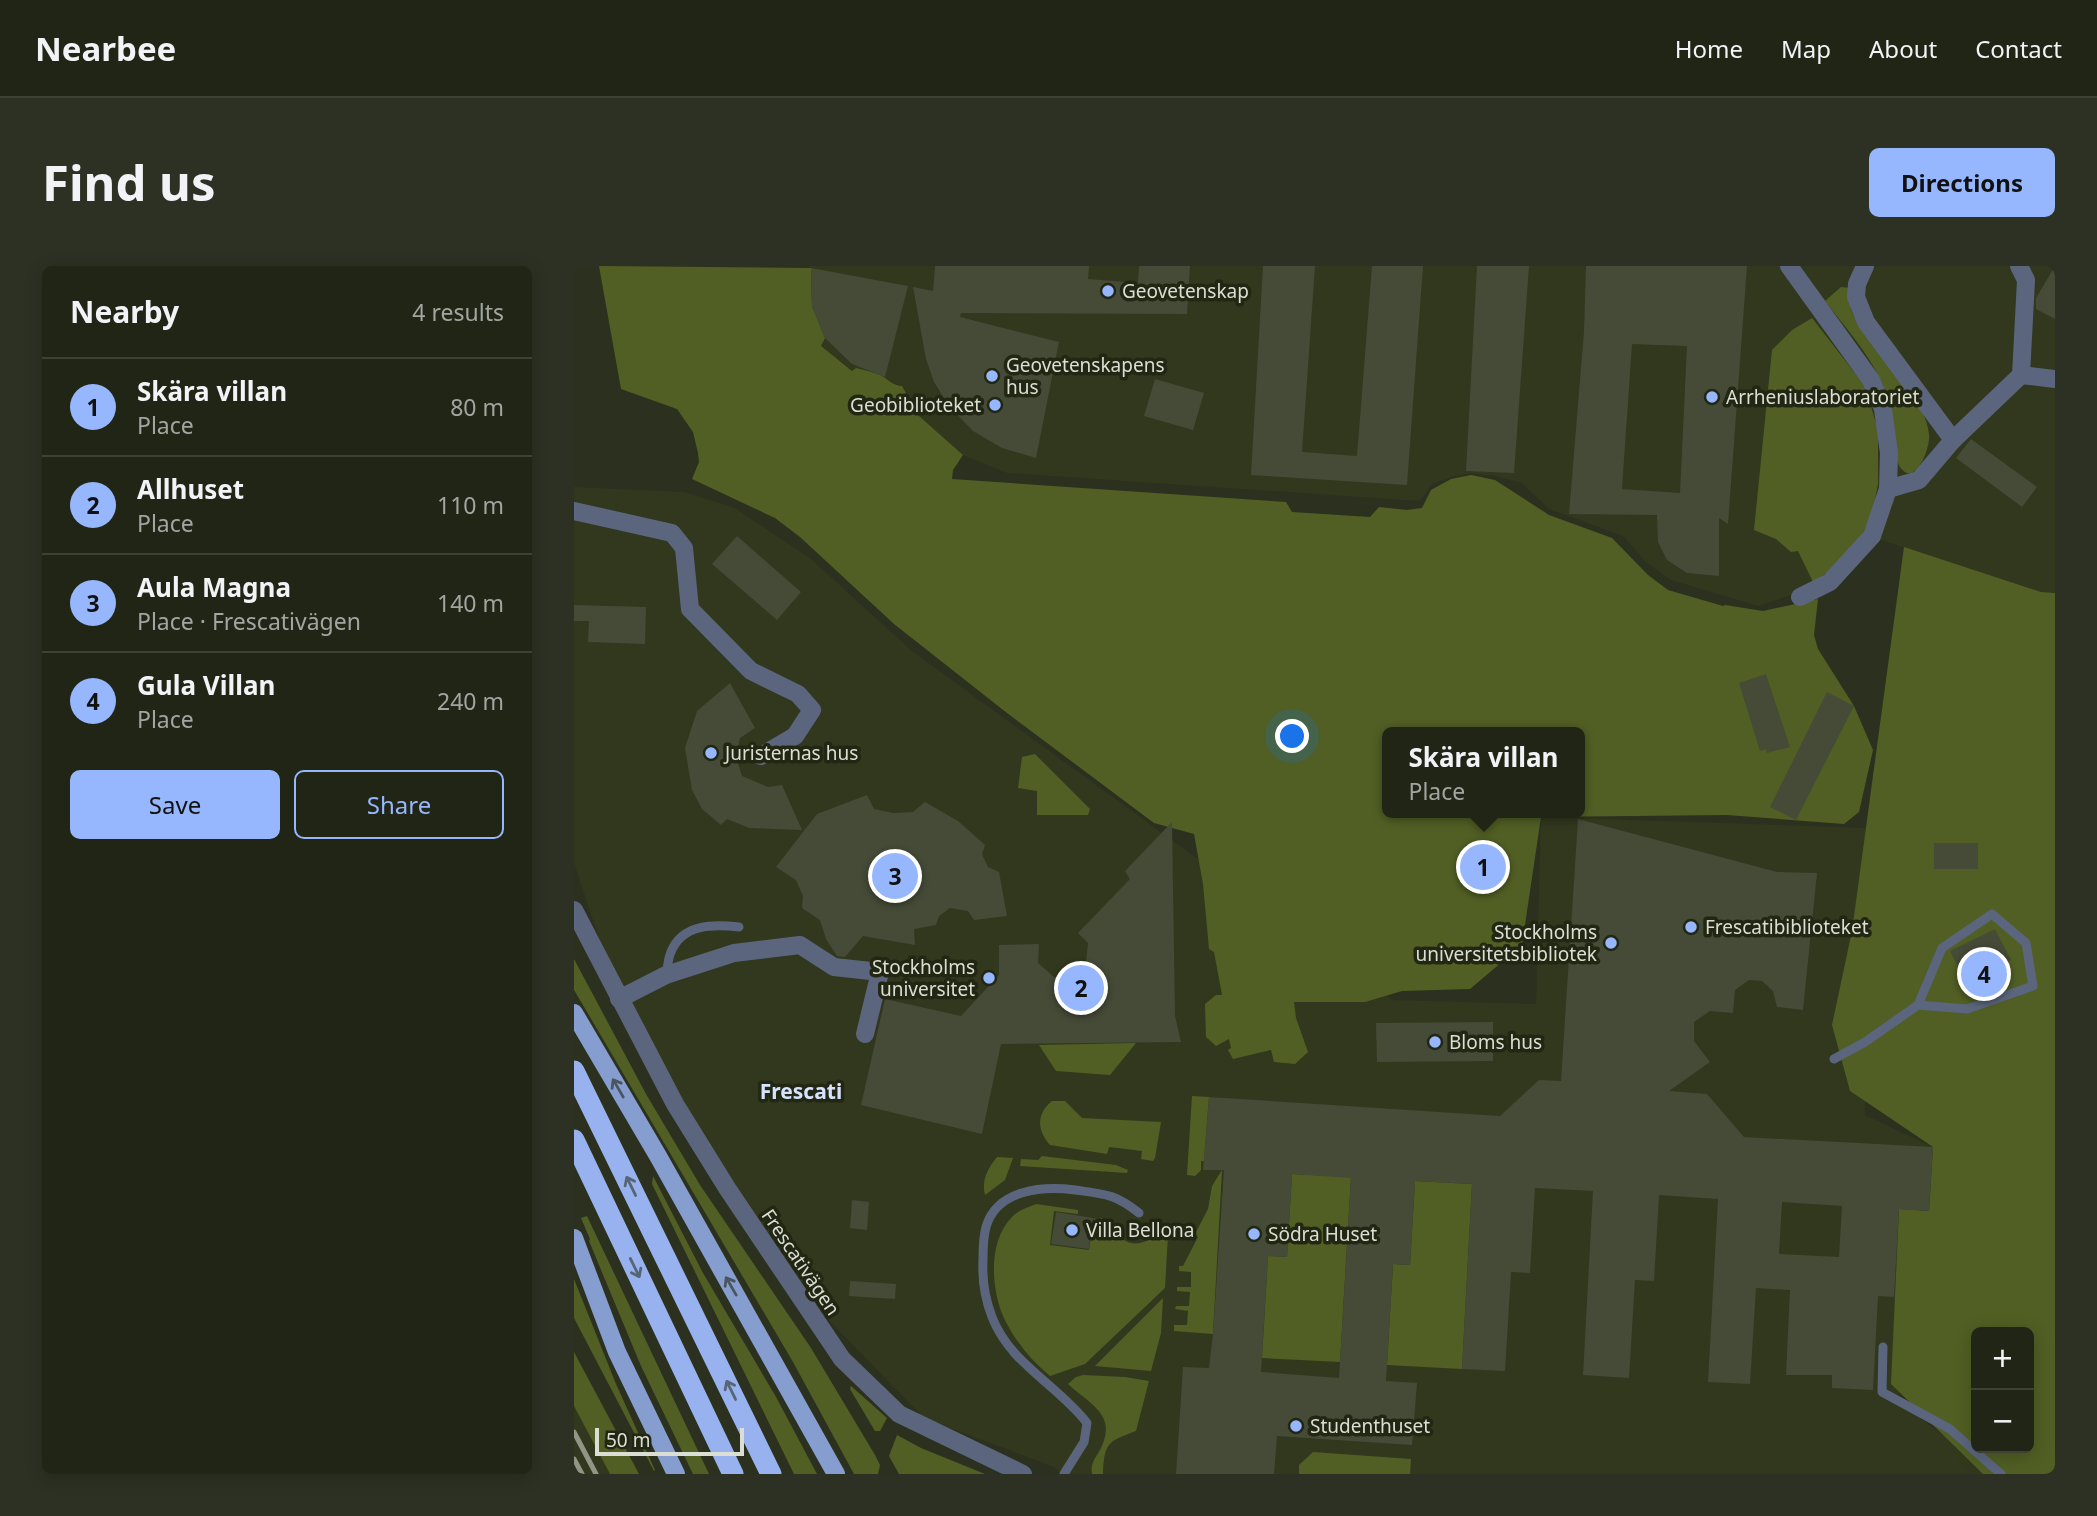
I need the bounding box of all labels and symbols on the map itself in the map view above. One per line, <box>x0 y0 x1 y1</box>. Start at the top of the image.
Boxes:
place label: Geovetenskap <box>1122 278 1249 304</box>
marker: Geovetenskap <box>1100 283 1116 299</box>
place label: Geovetenskapens hus <box>1006 352 1165 400</box>
marker: Geovetenskapens hus <box>984 368 1000 384</box>
place label: Arrheniuslaboratoriet <box>1726 384 1919 410</box>
marker: Arrheniuslaboratoriet <box>1704 389 1720 405</box>
place label: Geobiblioteket <box>850 392 981 418</box>
marker: Geobiblioteket <box>987 397 1003 413</box>
your location <box>1275 719 1309 753</box>
place label: Juristernas hus <box>723 740 858 766</box>
marker: Juristernas hus <box>703 745 719 761</box>
pin: 1 <box>1460 841 1506 893</box>
pin: 3 <box>872 850 918 902</box>
place label: Frescatibiblioteket <box>1705 914 1869 940</box>
place label: Stockholms universitetsbibliotek <box>1416 919 1597 967</box>
marker: Frescatibiblioteket <box>1683 919 1699 935</box>
marker: Stockholms universitetsbibliotek <box>1603 935 1619 951</box>
pin: 4 <box>1961 948 2007 1000</box>
place label: Stockholms universitet <box>872 954 975 1002</box>
pin: 2 <box>1058 962 1104 1014</box>
marker: Stockholms universitet <box>981 970 997 986</box>
place label: Bloms hus <box>1449 1029 1542 1055</box>
marker: Bloms hus <box>1427 1034 1443 1050</box>
district label: Frescati <box>760 1077 842 1105</box>
one-way arrow <box>611 1078 624 1099</box>
one-way arrow <box>623 1176 637 1197</box>
street label: Frescativägen <box>756 1204 846 1320</box>
place label: Villa Bellona <box>1086 1217 1194 1243</box>
place label: Södra Huset <box>1268 1221 1377 1247</box>
marker: Villa Bellona <box>1064 1222 1080 1238</box>
marker: Södra Huset <box>1246 1226 1262 1242</box>
one-way arrow <box>629 1257 642 1279</box>
one-way arrow <box>724 1277 738 1297</box>
one-way arrow <box>723 1380 737 1401</box>
place label: Studenthuset <box>1310 1413 1430 1439</box>
marker: Studenthuset <box>1288 1418 1304 1434</box>
scale bar <box>595 1425 744 1457</box>

